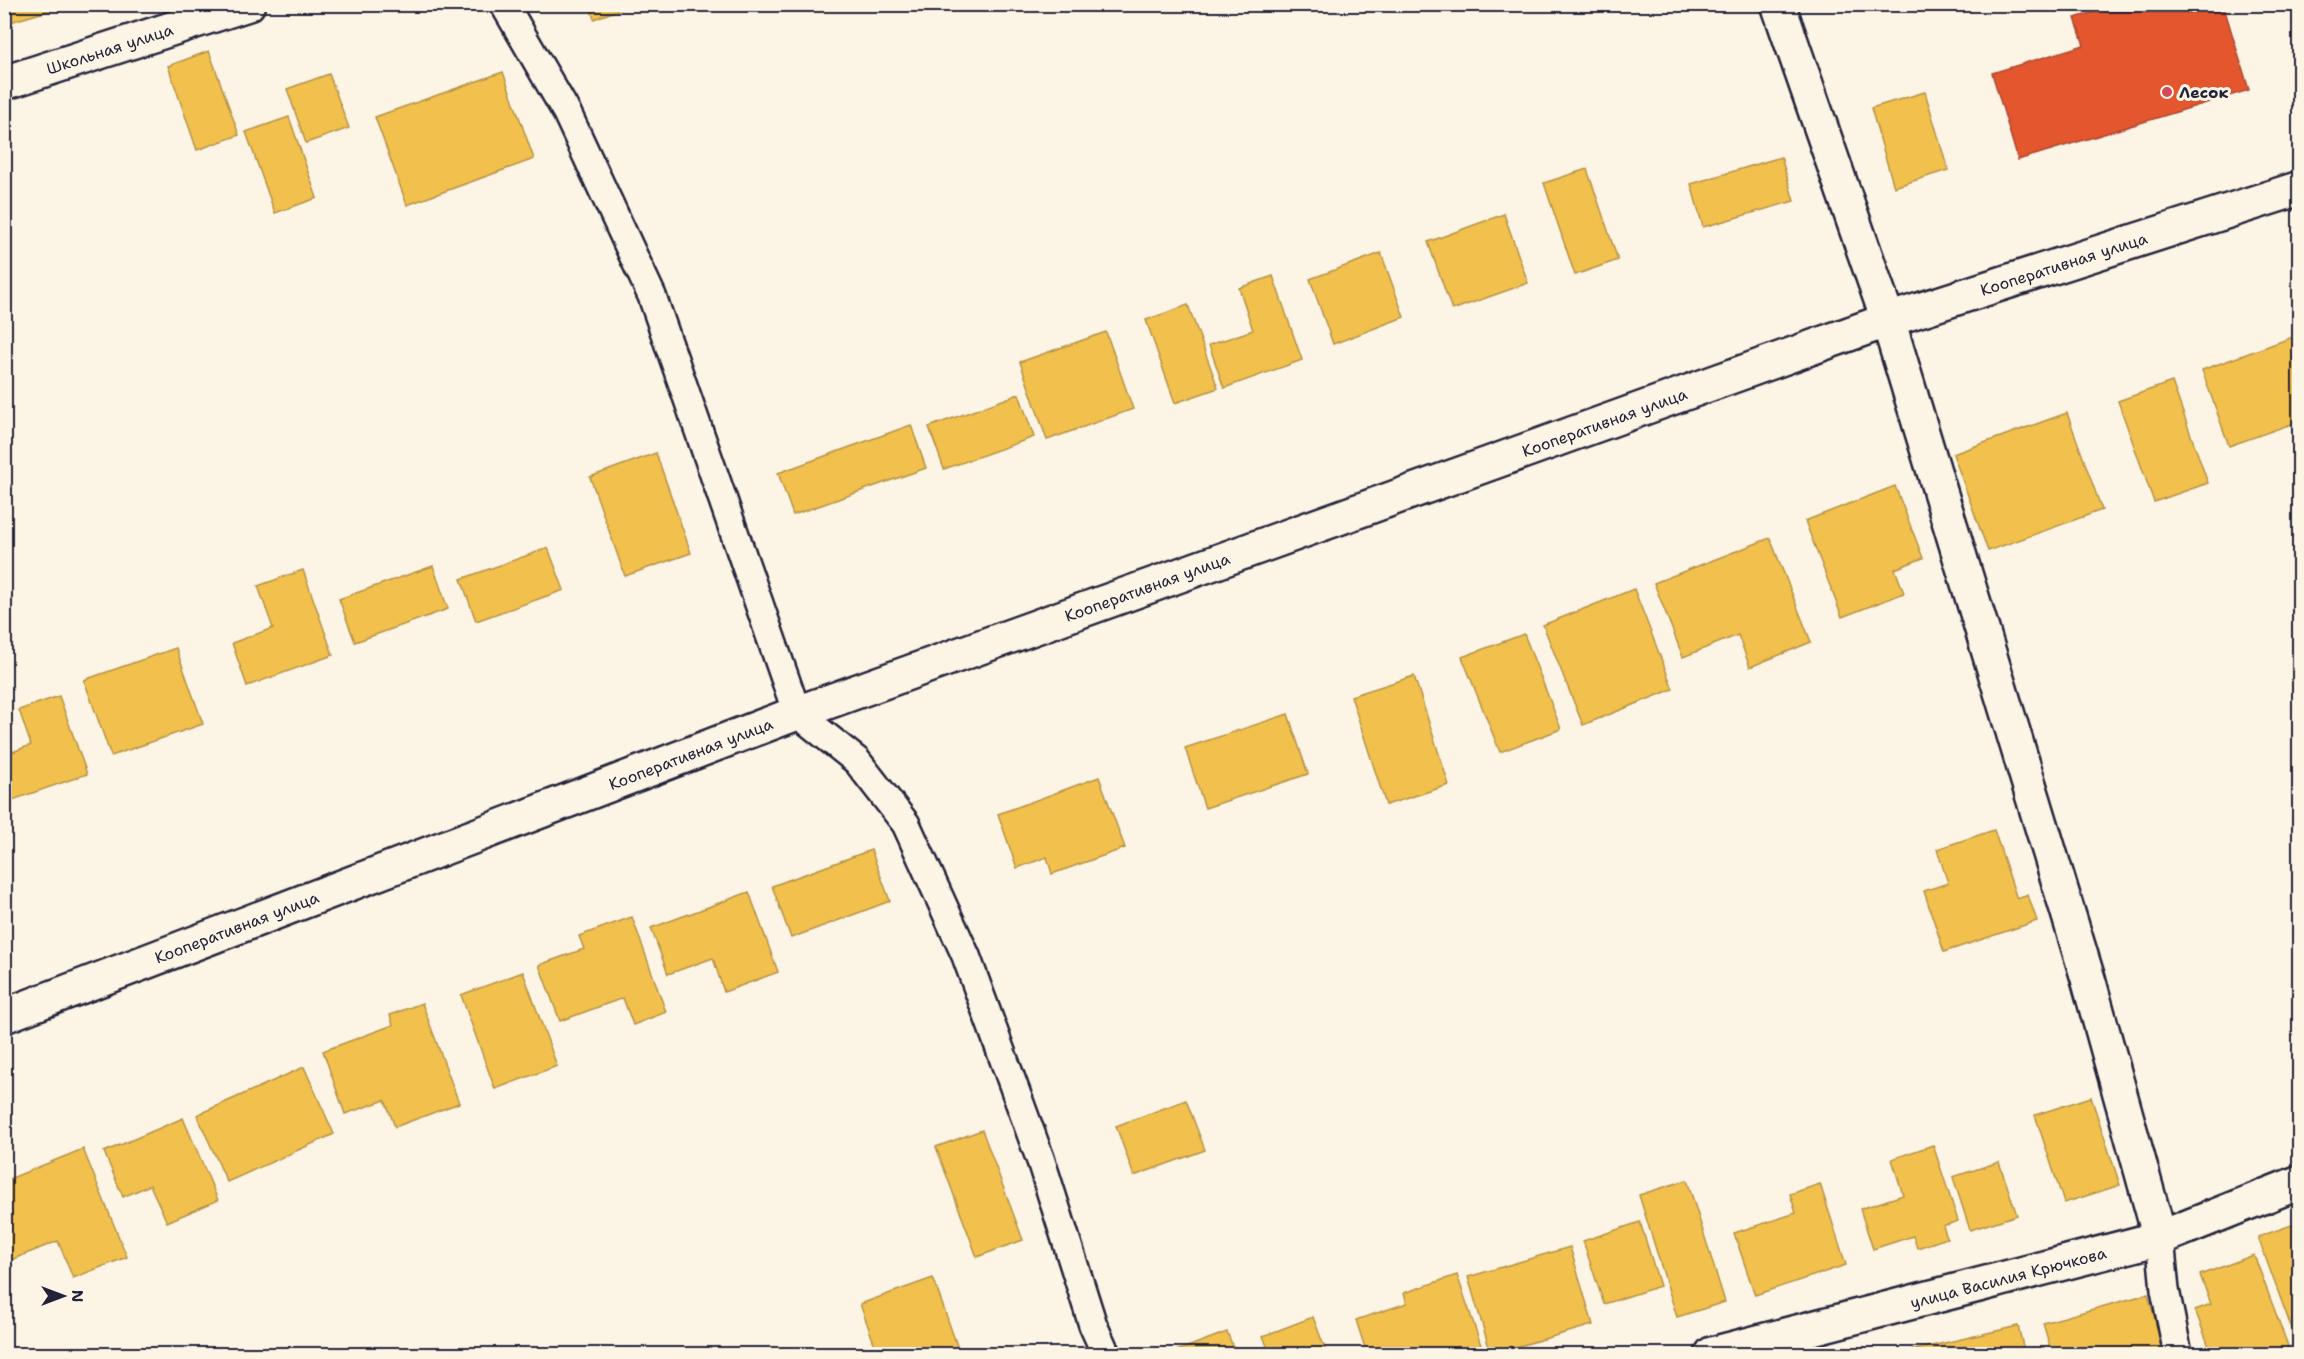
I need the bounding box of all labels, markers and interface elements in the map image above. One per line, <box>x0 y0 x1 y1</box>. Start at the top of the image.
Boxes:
street label: Школьная улица <box>44 19 176 79</box>
place label: Лесок <box>2179 82 2229 103</box>
marker: Лесок <box>2160 85 2174 99</box>
street label: Кооперативная улица <box>1978 227 2150 300</box>
street label: Кооперативная улица <box>1519 383 1690 462</box>
street label: Кооперативная улица <box>1062 547 1233 626</box>
street label: Кооперативная улица <box>606 713 776 795</box>
street label: Кооперативная улица <box>152 886 322 968</box>
street label: улица Василия Крючкова <box>1908 1242 2109 1313</box>
north arrow <box>33 1266 93 1326</box>
text: N <box>67 1290 88 1302</box>

